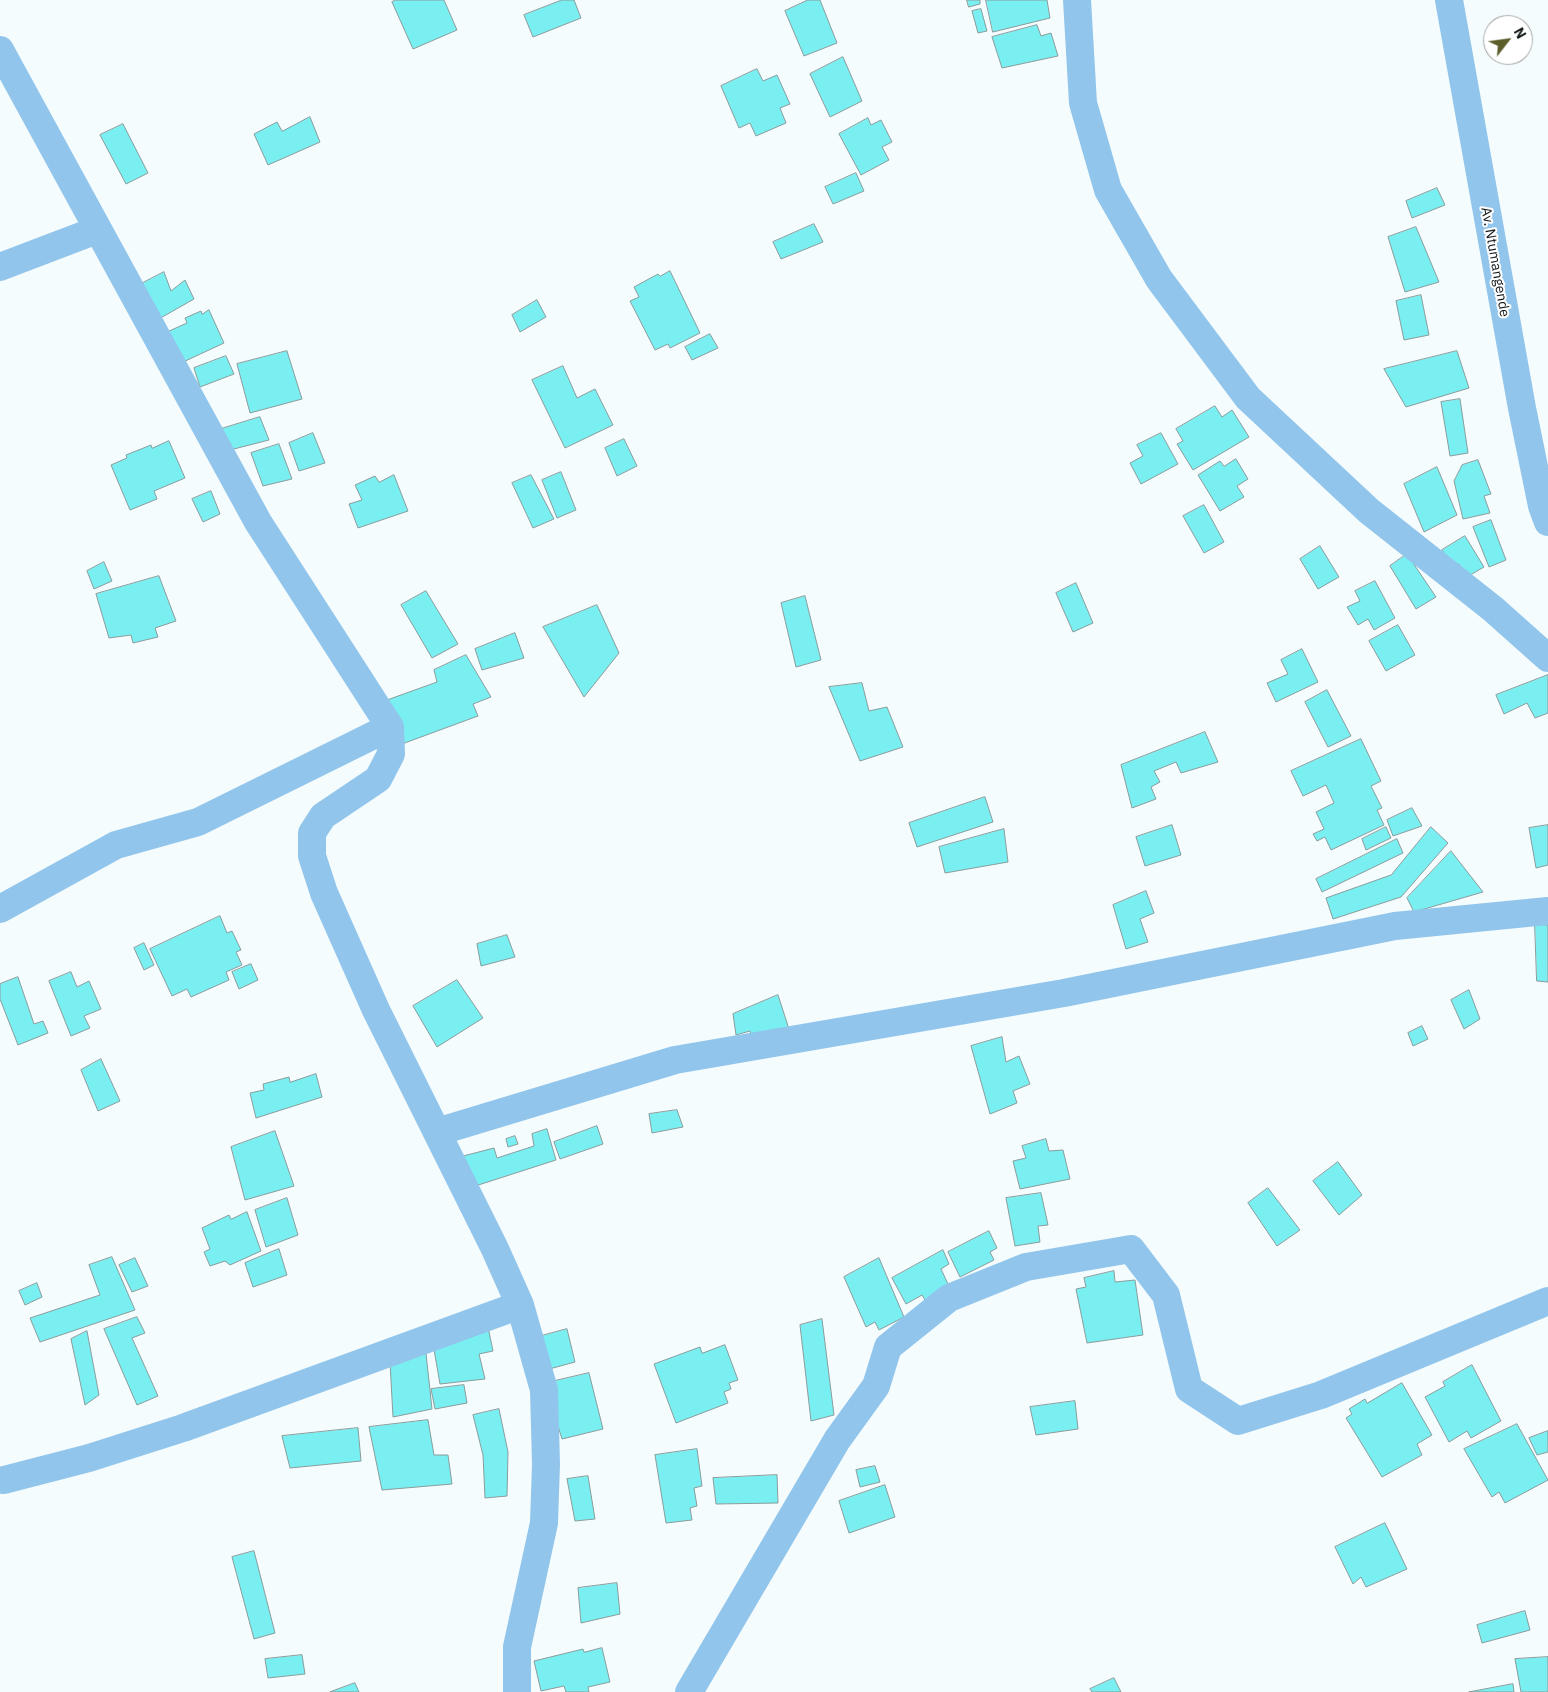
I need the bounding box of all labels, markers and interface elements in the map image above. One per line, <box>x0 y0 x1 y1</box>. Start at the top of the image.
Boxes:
north arrow <box>1483 15 1533 65</box>
text: N <box>1510 24 1530 42</box>
street label: Av. Ntumangende <box>1477 206 1513 318</box>

